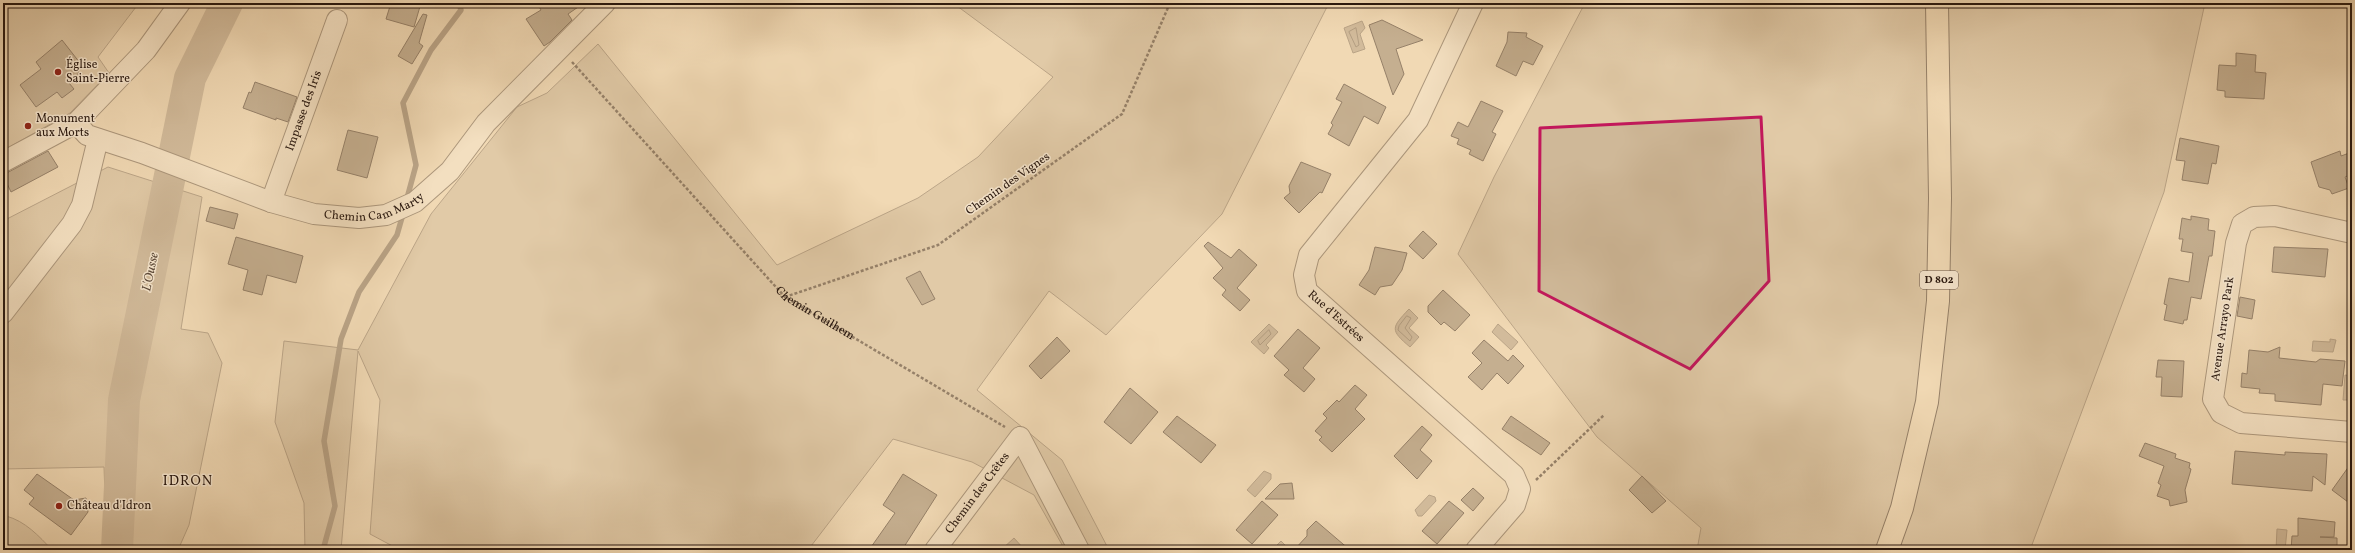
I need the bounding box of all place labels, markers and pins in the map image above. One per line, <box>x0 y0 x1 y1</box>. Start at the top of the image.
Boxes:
place label: Église Saint-Pierre <box>66 56 130 87</box>
marker: Église Saint-Pierre <box>53 67 63 77</box>
place label: Monument aux Morts <box>36 111 95 141</box>
marker: Monument aux Morts <box>23 121 33 131</box>
place label: Château d'Idron <box>67 498 151 514</box>
marker: Château d'Idron <box>54 501 64 511</box>

